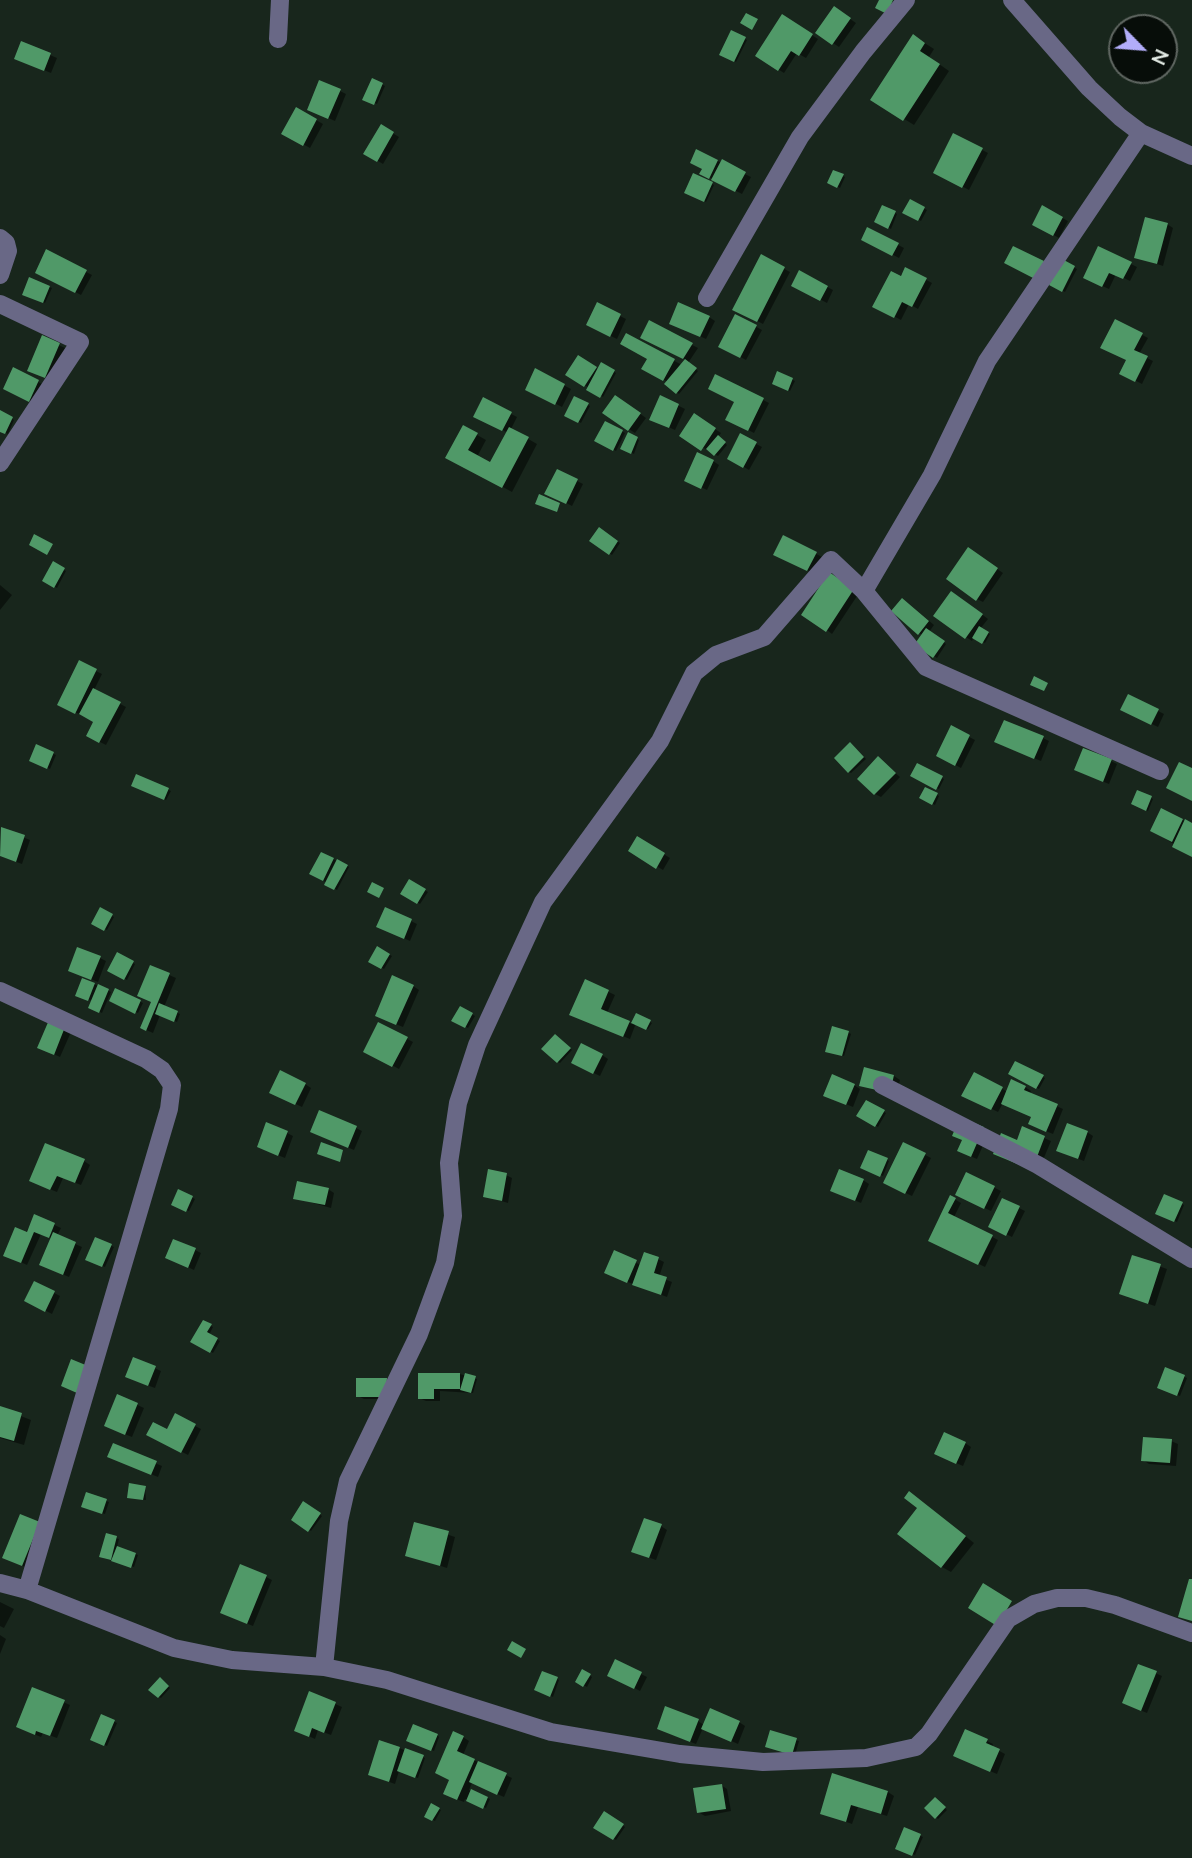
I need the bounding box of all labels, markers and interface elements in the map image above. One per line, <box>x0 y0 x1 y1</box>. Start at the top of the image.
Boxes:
north arrow <box>1108 14 1178 84</box>
text: N <box>1147 46 1174 69</box>

